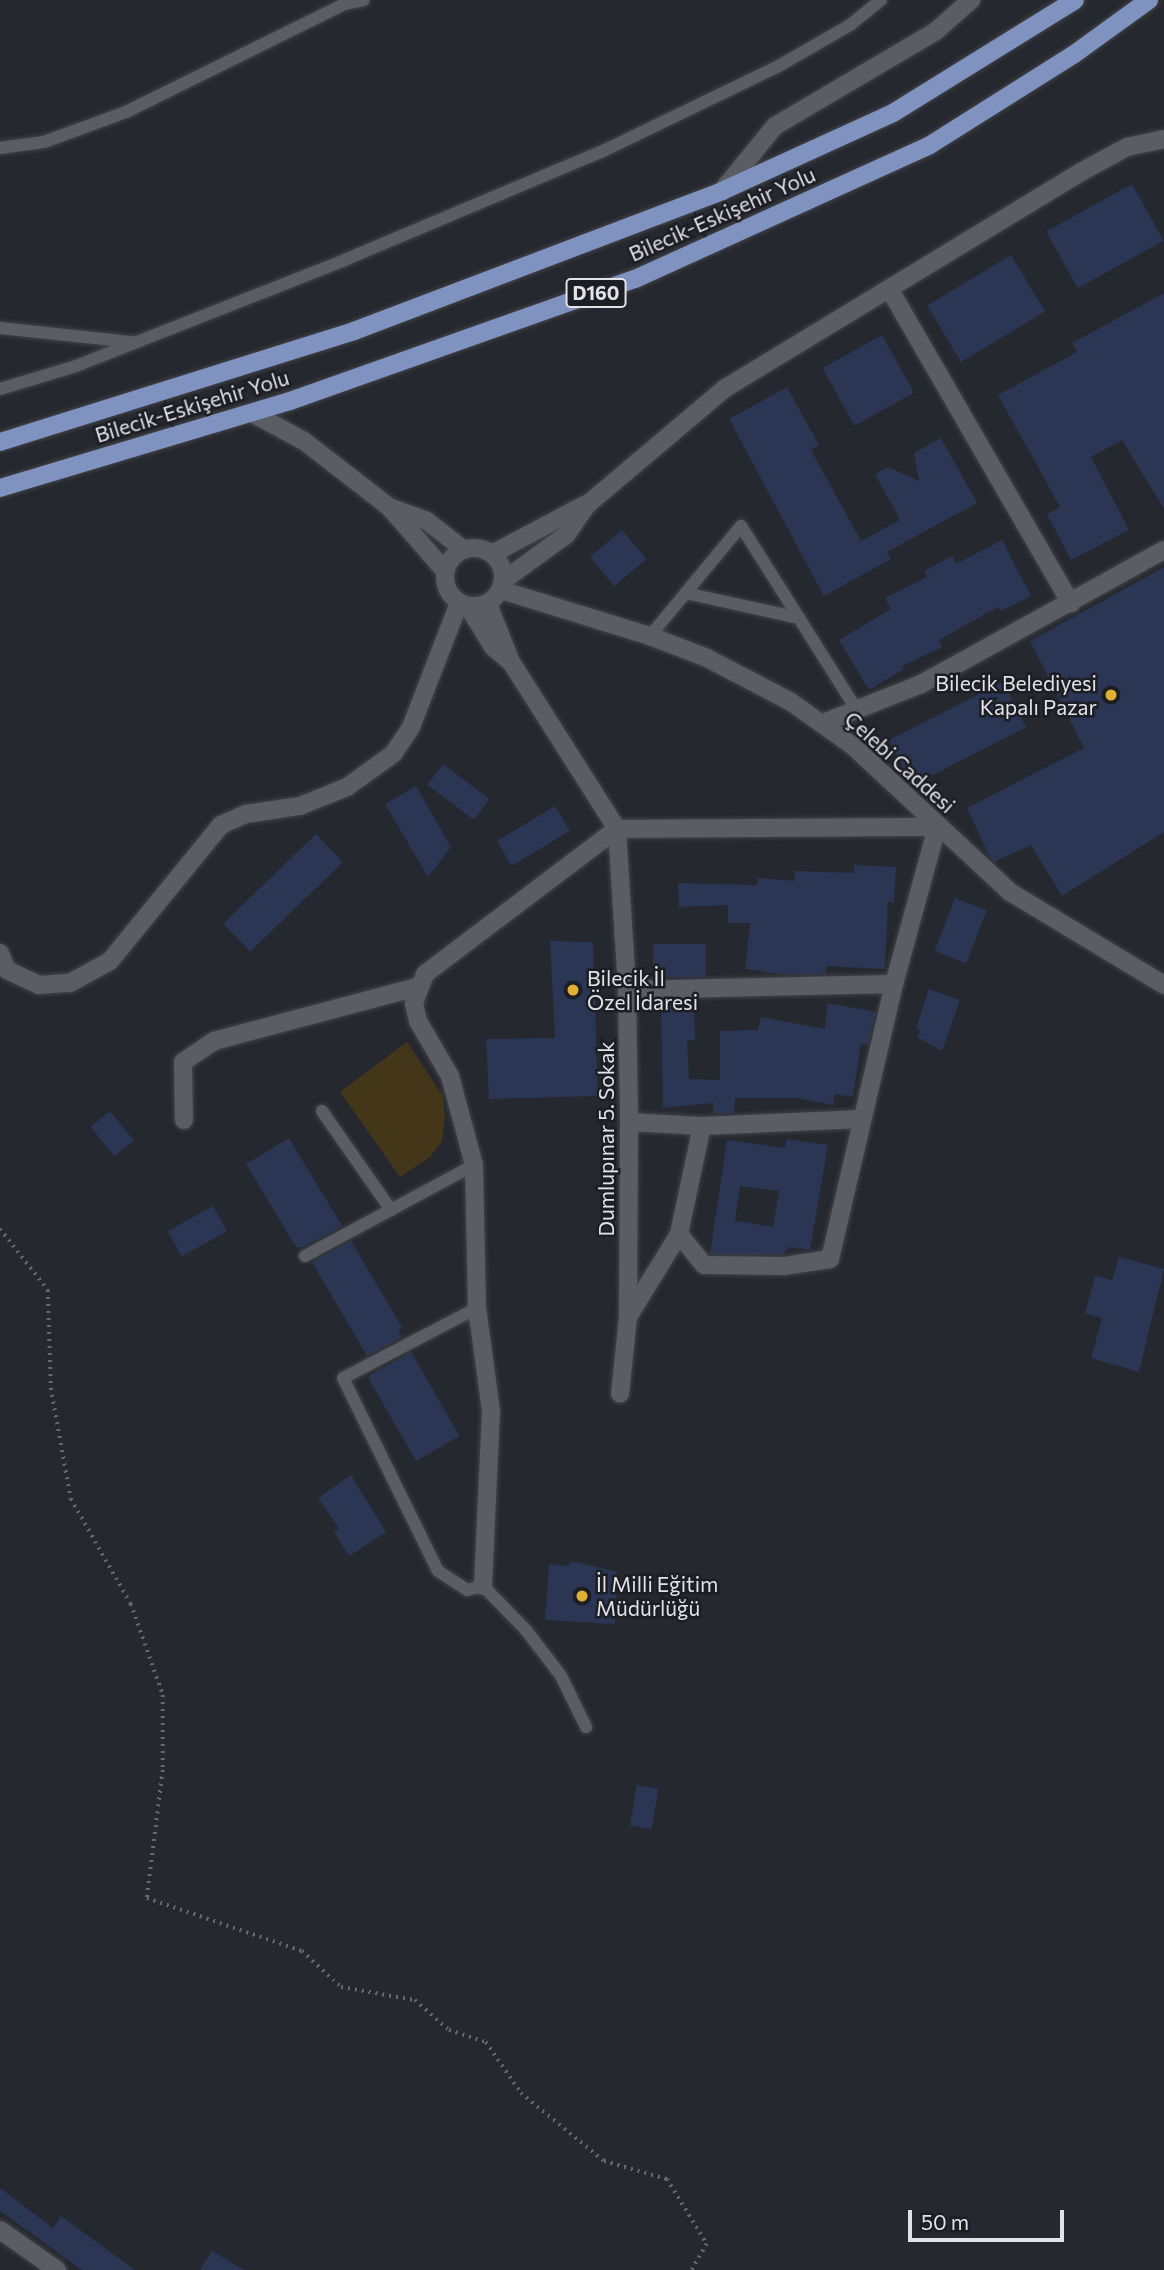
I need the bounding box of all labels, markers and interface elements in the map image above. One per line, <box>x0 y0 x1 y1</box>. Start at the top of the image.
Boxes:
street label: Bilecik-Eskişehir Yolu <box>625 162 819 266</box>
road number: D160 <box>564 278 628 308</box>
street label: Bilecik-Eskişehir Yolu <box>92 364 292 448</box>
place label: Bilecik Belediyesi Kapalı Pazar <box>935 670 1097 720</box>
marker: Bilecik Belediyesi Kapalı Pazar <box>1103 687 1119 703</box>
street label: Çelebi Caddesi <box>840 706 960 818</box>
place label: Bilecik İl Özel İdaresi <box>587 965 698 1015</box>
marker: Bilecik İl Özel İdaresi <box>565 982 581 998</box>
street label: Dumlupınar 5. Sokak <box>593 1041 619 1237</box>
place label: İl Milli Eğitim Müdürlüğü <box>596 1571 718 1621</box>
marker: İl Milli Eğitim Müdürlüğü <box>574 1588 590 1604</box>
scale bar <box>912 2196 1068 2240</box>
text: 50 m <box>921 2209 969 2234</box>

